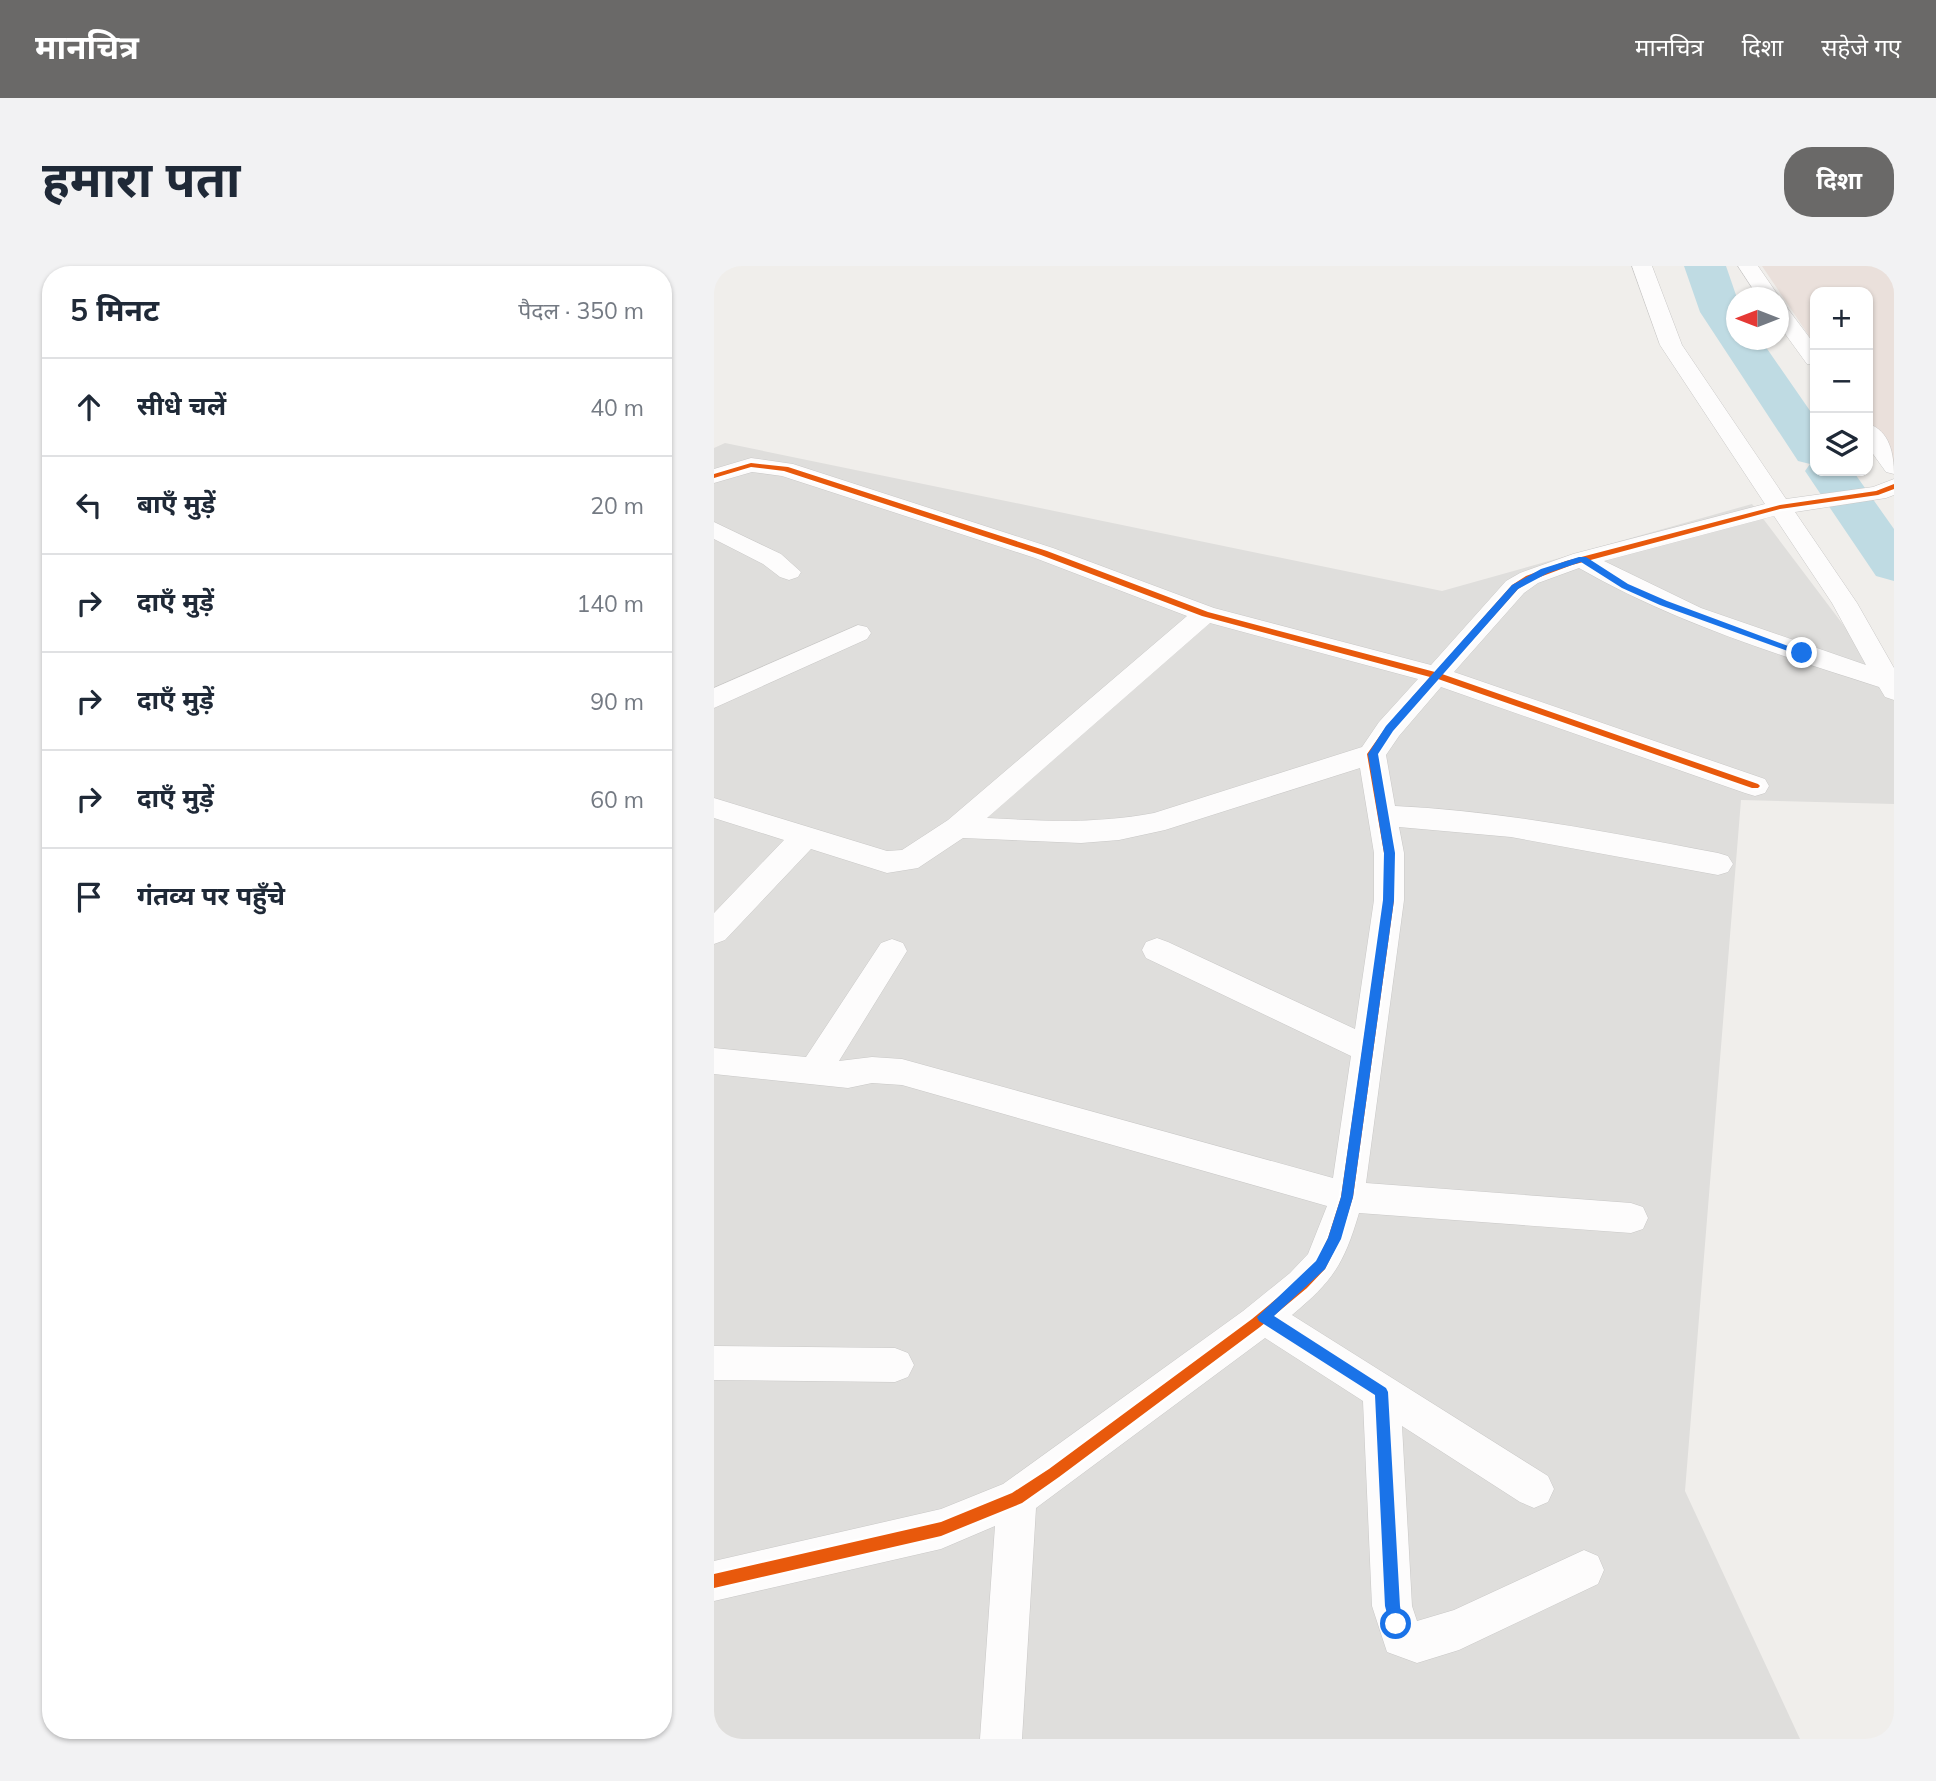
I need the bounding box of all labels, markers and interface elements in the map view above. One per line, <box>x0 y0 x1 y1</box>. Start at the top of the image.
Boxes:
text: मानचित्र <box>35 26 139 67</box>
text: मानचित्र <box>1635 32 1704 62</box>
text: दिशा <box>1742 32 1783 62</box>
text: सहेजे गए <box>1821 32 1901 62</box>
button: दिशा <box>1784 147 1894 217</box>
text: हमारा पता <box>42 148 240 209</box>
north arrow <box>1726 287 1789 350</box>
map controls <box>1810 287 1873 476</box>
button: + <box>1810 287 1873 350</box>
text: 5 मिनट <box>70 291 159 329</box>
text: पैदल · 350 m <box>518 296 644 325</box>
button: − <box>1810 350 1873 413</box>
icon: ahead <box>70 388 108 426</box>
text: सीधे चलें <box>137 389 226 422</box>
text: 40 m <box>590 393 644 422</box>
button: layers <box>1810 413 1873 476</box>
icon: left <box>70 486 108 524</box>
text: बाएँ मुड़ें <box>137 487 215 520</box>
text: 20 m <box>590 491 644 520</box>
icon: right <box>70 584 108 622</box>
text: दाएँ मुड़ें <box>137 585 214 618</box>
text: 140 m <box>576 589 644 618</box>
route end <box>1786 637 1817 668</box>
icon: right <box>70 682 108 720</box>
text: दाएँ मुड़ें <box>137 683 214 716</box>
text: 90 m <box>590 687 644 716</box>
icon: right <box>70 780 108 818</box>
text: दाएँ मुड़ें <box>137 781 214 814</box>
text: 60 m <box>590 785 644 814</box>
icon: arrive <box>70 878 108 916</box>
text: गंतव्य पर पहुँचे <box>137 879 285 912</box>
route start <box>1380 1608 1411 1639</box>

